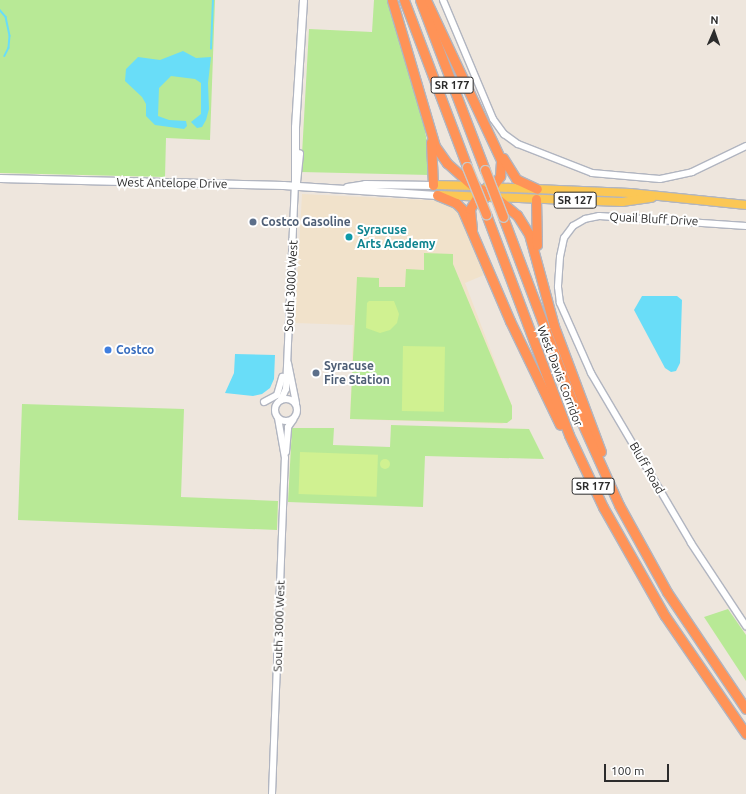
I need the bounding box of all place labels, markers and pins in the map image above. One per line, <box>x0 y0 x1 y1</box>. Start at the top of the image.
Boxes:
place label: Costco Gasoline <box>261 215 351 229</box>
marker: Costco Gasoline <box>248 217 258 227</box>
place label: Syracuse Arts Academy <box>357 223 435 251</box>
marker: Syracuse Arts Academy <box>344 232 354 242</box>
place label: Costco <box>116 343 154 357</box>
marker: Costco <box>103 345 113 355</box>
place label: Syracuse Fire Station <box>324 359 390 387</box>
marker: Syracuse Fire Station <box>311 368 321 378</box>

